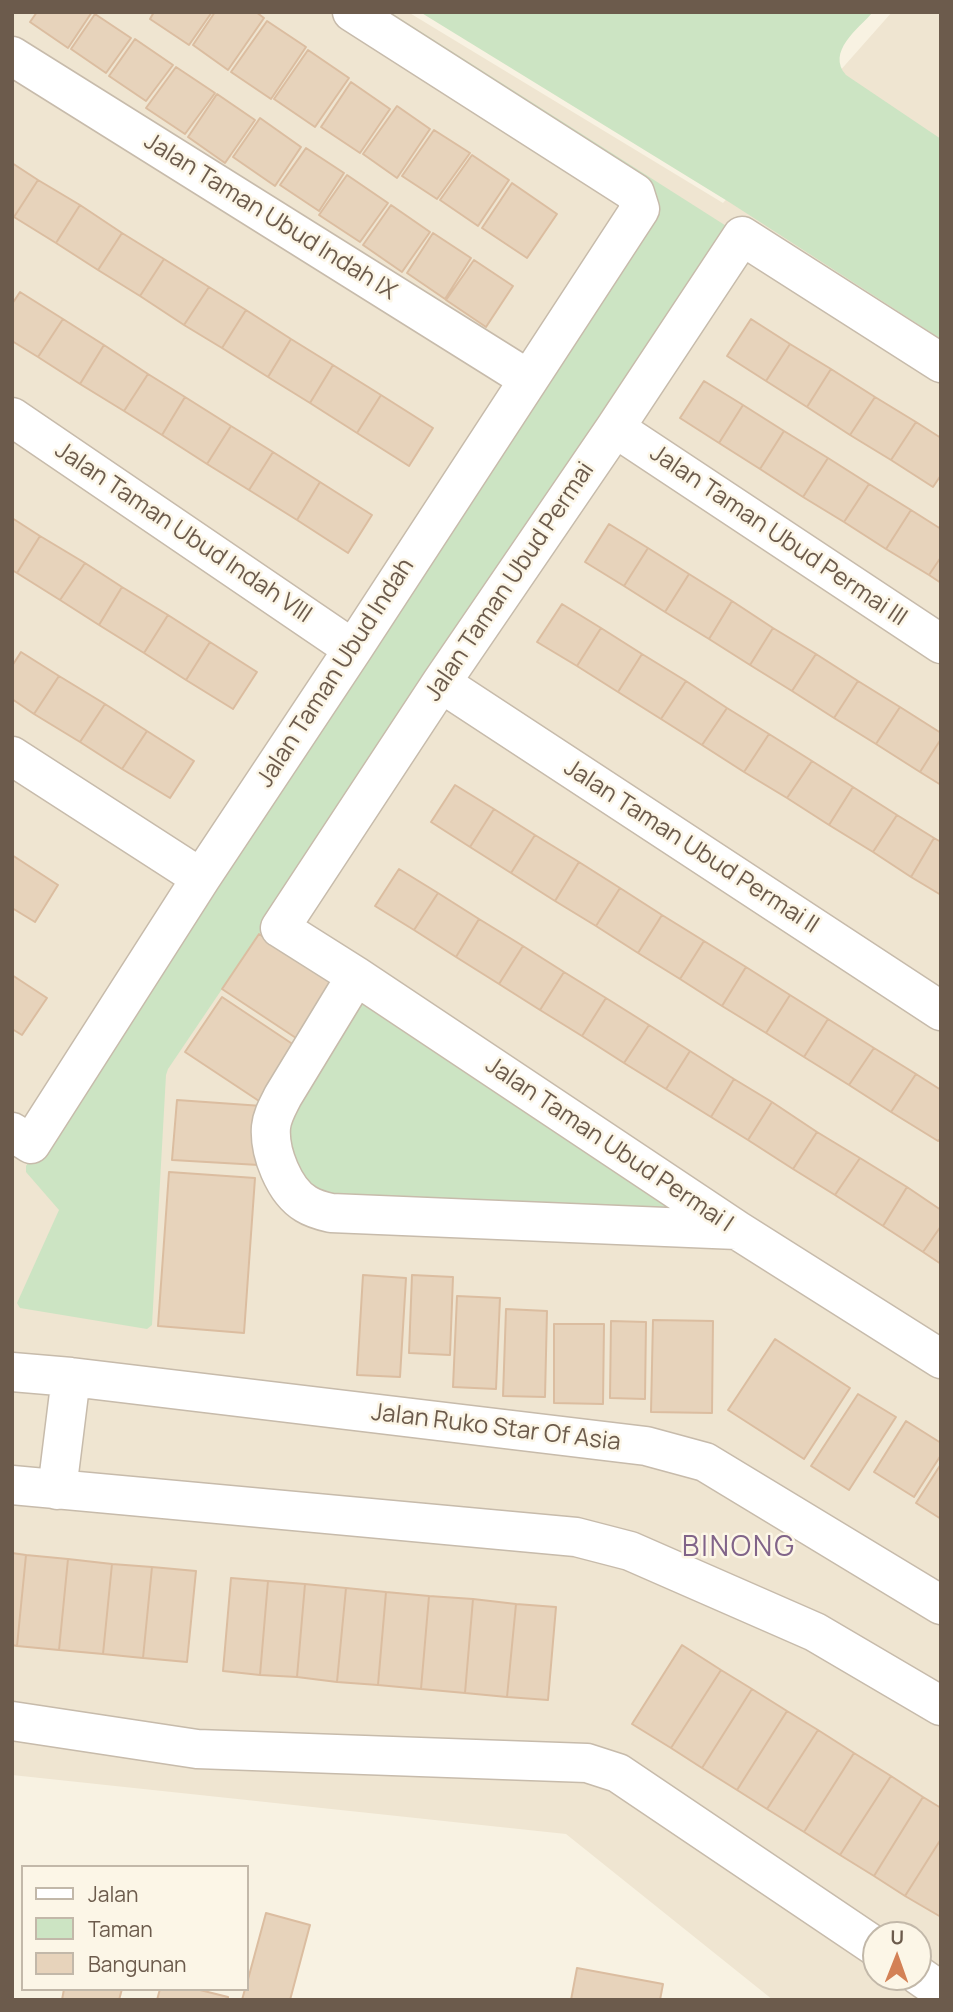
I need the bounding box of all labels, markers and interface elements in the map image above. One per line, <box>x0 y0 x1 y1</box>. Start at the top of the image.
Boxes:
street label: Jalan Taman Ubud Indah IX <box>139 127 401 307</box>
street label: Jalan Taman Ubud Indah VIII <box>49 436 317 630</box>
street label: Jalan Taman Ubud Permai III <box>644 439 912 633</box>
street label: Jalan Taman Ubud Permai <box>419 457 601 707</box>
street label: Jalan Taman Ubud Indah <box>251 553 421 793</box>
street label: Jalan Taman Ubud Permai II <box>558 754 824 940</box>
street label: Jalan Taman Ubud Permai I <box>480 1051 738 1239</box>
street label: Jalan Ruko Star Of Asia <box>370 1398 622 1458</box>
district label: BINONG <box>683 1531 795 1565</box>
legend <box>21 1865 248 1991</box>
text: Jalan <box>88 1880 138 1908</box>
text: Taman <box>88 1915 153 1943</box>
north arrow <box>862 1921 932 1991</box>
text: U <box>890 1924 904 1950</box>
text: Bangunan <box>88 1950 187 1978</box>

